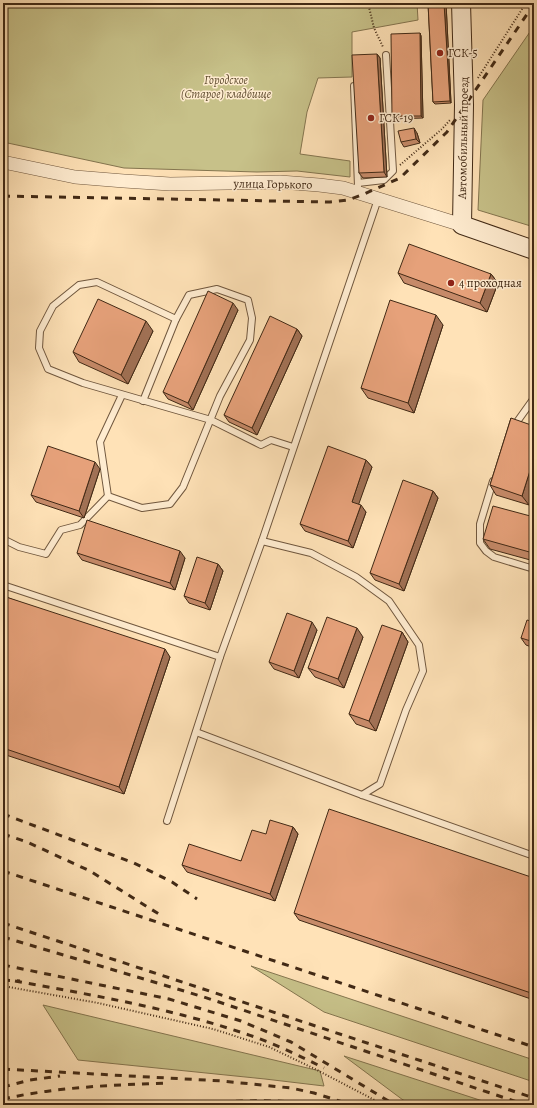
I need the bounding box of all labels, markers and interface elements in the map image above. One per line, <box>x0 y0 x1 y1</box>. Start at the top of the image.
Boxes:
place label: ГСК-5 <box>448 45 478 61</box>
marker: ГСК-5 <box>435 48 445 58</box>
park label: Городское (Старое) кладбище <box>181 72 272 102</box>
street label: Автомобильный проезд <box>454 76 472 200</box>
place label: ГСК-19 <box>379 110 413 126</box>
marker: ГСК-19 <box>366 113 376 123</box>
street label: улица Горького <box>232 175 313 193</box>
place label: 4 проходная <box>459 275 522 291</box>
marker: 4 проходная <box>446 278 456 288</box>

